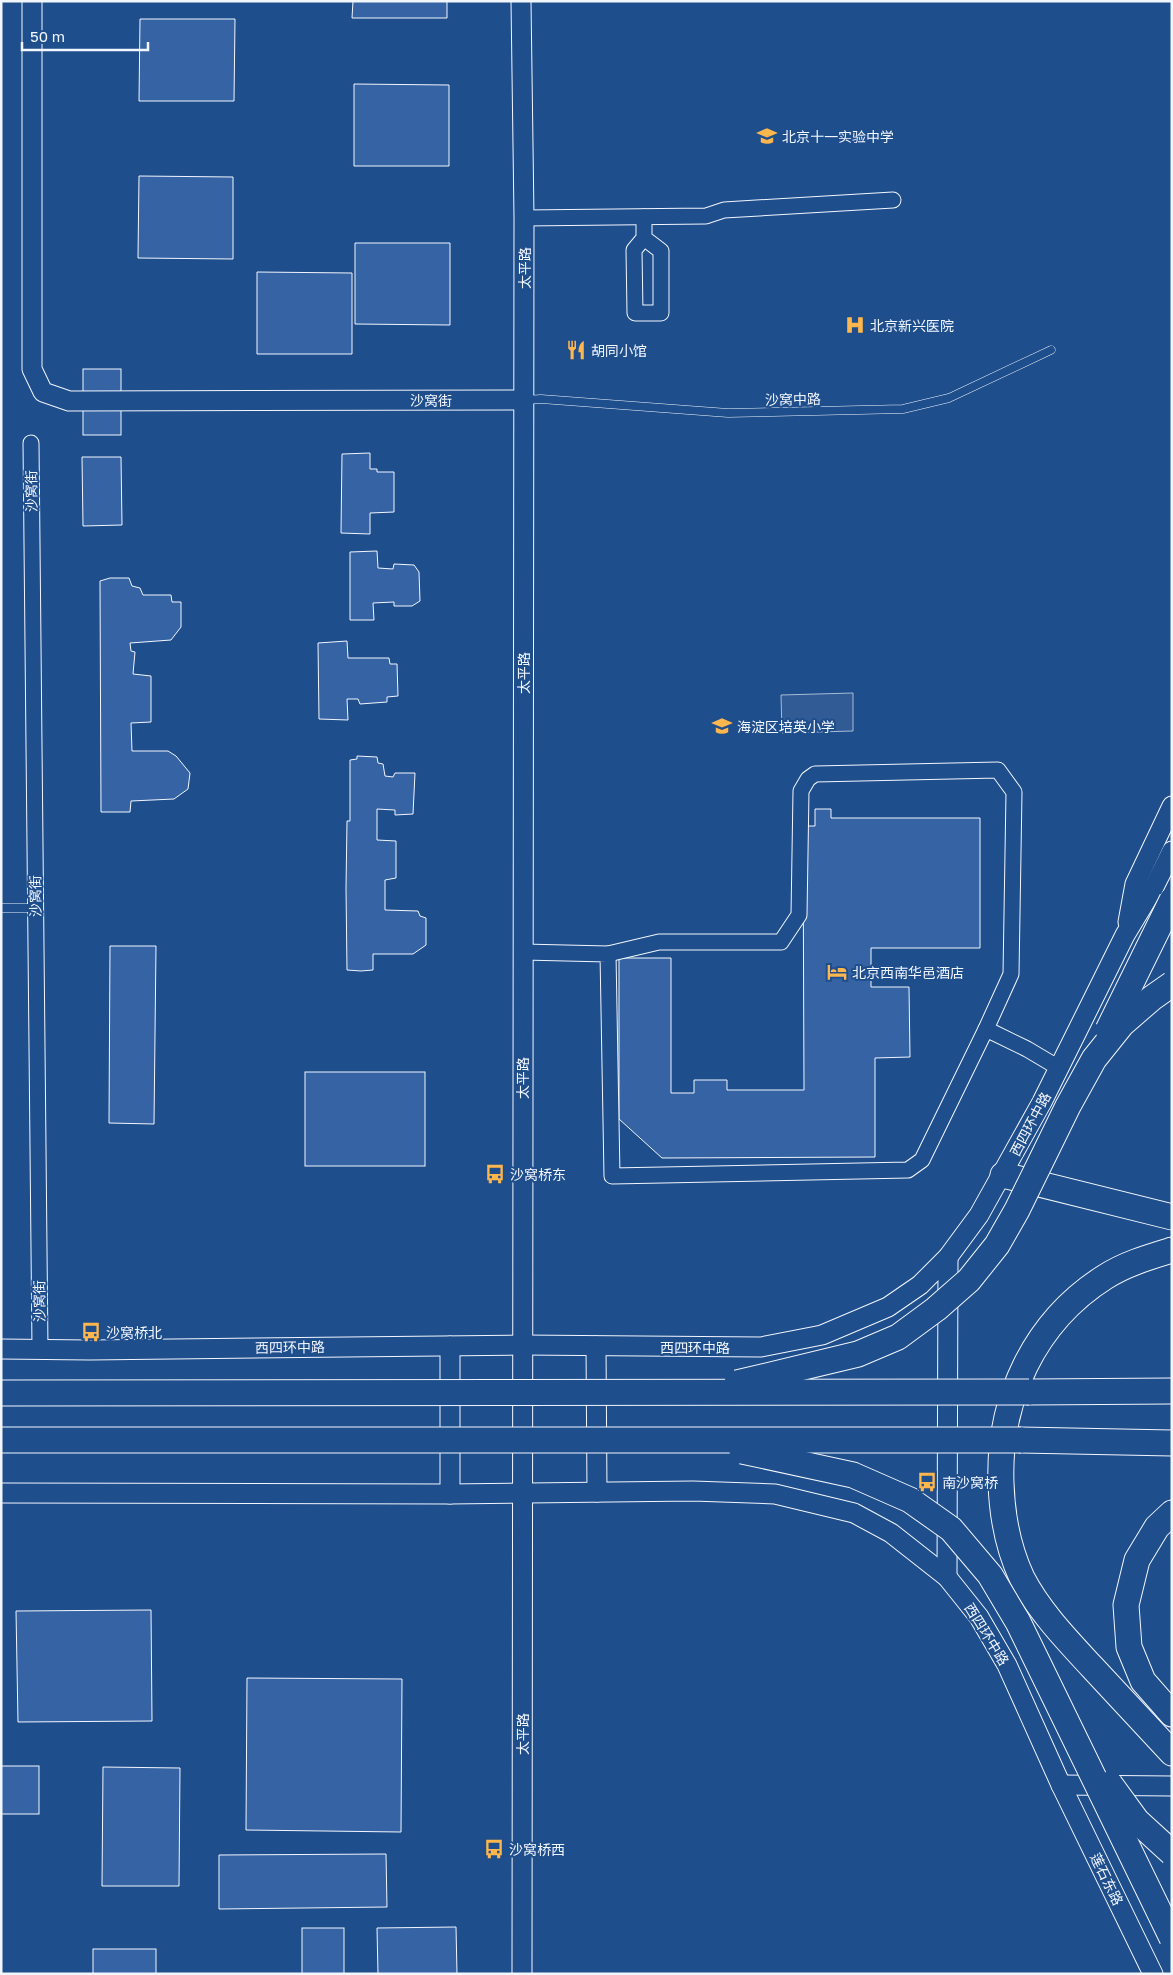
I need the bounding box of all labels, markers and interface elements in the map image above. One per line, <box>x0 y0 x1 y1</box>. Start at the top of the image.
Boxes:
scale bar <box>22 20 149 52</box>
text: 50 m <box>30 27 65 45</box>
school or university icon: 北京十一实验中学 <box>756 125 778 147</box>
place label: 北京十一实验中学 <box>782 128 894 145</box>
street label: 太平路 <box>516 247 533 289</box>
hospital icon: 北京新兴医院 <box>844 314 866 336</box>
place label: 北京新兴医院 <box>870 317 954 334</box>
restaurant icon: 胡同小馆 <box>565 339 587 361</box>
place label: 胡同小馆 <box>591 342 647 359</box>
street label: 沙窝中路 <box>765 390 821 408</box>
street label: 沙窝街 <box>410 392 452 409</box>
street label: 沙窝街 <box>22 470 40 512</box>
street label: 太平路 <box>515 652 532 694</box>
school or university icon: 海淀区培英小学 <box>711 715 733 737</box>
place label: 海淀区培英小学 <box>737 718 835 735</box>
street label: 沙窝街 <box>26 875 44 917</box>
hotel icon: 北京西南华邑酒店 <box>826 961 848 983</box>
place label: 北京西南华邑酒店 <box>852 964 964 981</box>
street label: 太平路 <box>514 1057 531 1099</box>
street label: 西四环中路 <box>1006 1089 1054 1159</box>
bus stop icon: 沙窝桥东 <box>484 1163 506 1185</box>
place label: 沙窝桥东 <box>510 1166 566 1183</box>
street label: 沙窝街 <box>30 1280 48 1322</box>
bus stop icon: 沙窝桥北 <box>80 1321 102 1343</box>
place label: 沙窝桥北 <box>106 1324 162 1341</box>
street label: 西四环中路 <box>255 1338 325 1356</box>
street label: 西四环中路 <box>660 1339 730 1356</box>
bus stop icon: 南沙窝桥 <box>916 1471 938 1493</box>
place label: 南沙窝桥 <box>942 1474 998 1491</box>
street label: 西四环中路 <box>961 1600 1013 1668</box>
street label: 太平路 <box>514 1713 531 1755</box>
bus stop icon: 沙窝桥西 <box>483 1838 505 1860</box>
place label: 沙窝桥西 <box>509 1841 565 1858</box>
street label: 莲石东路 <box>1087 1850 1127 1908</box>

